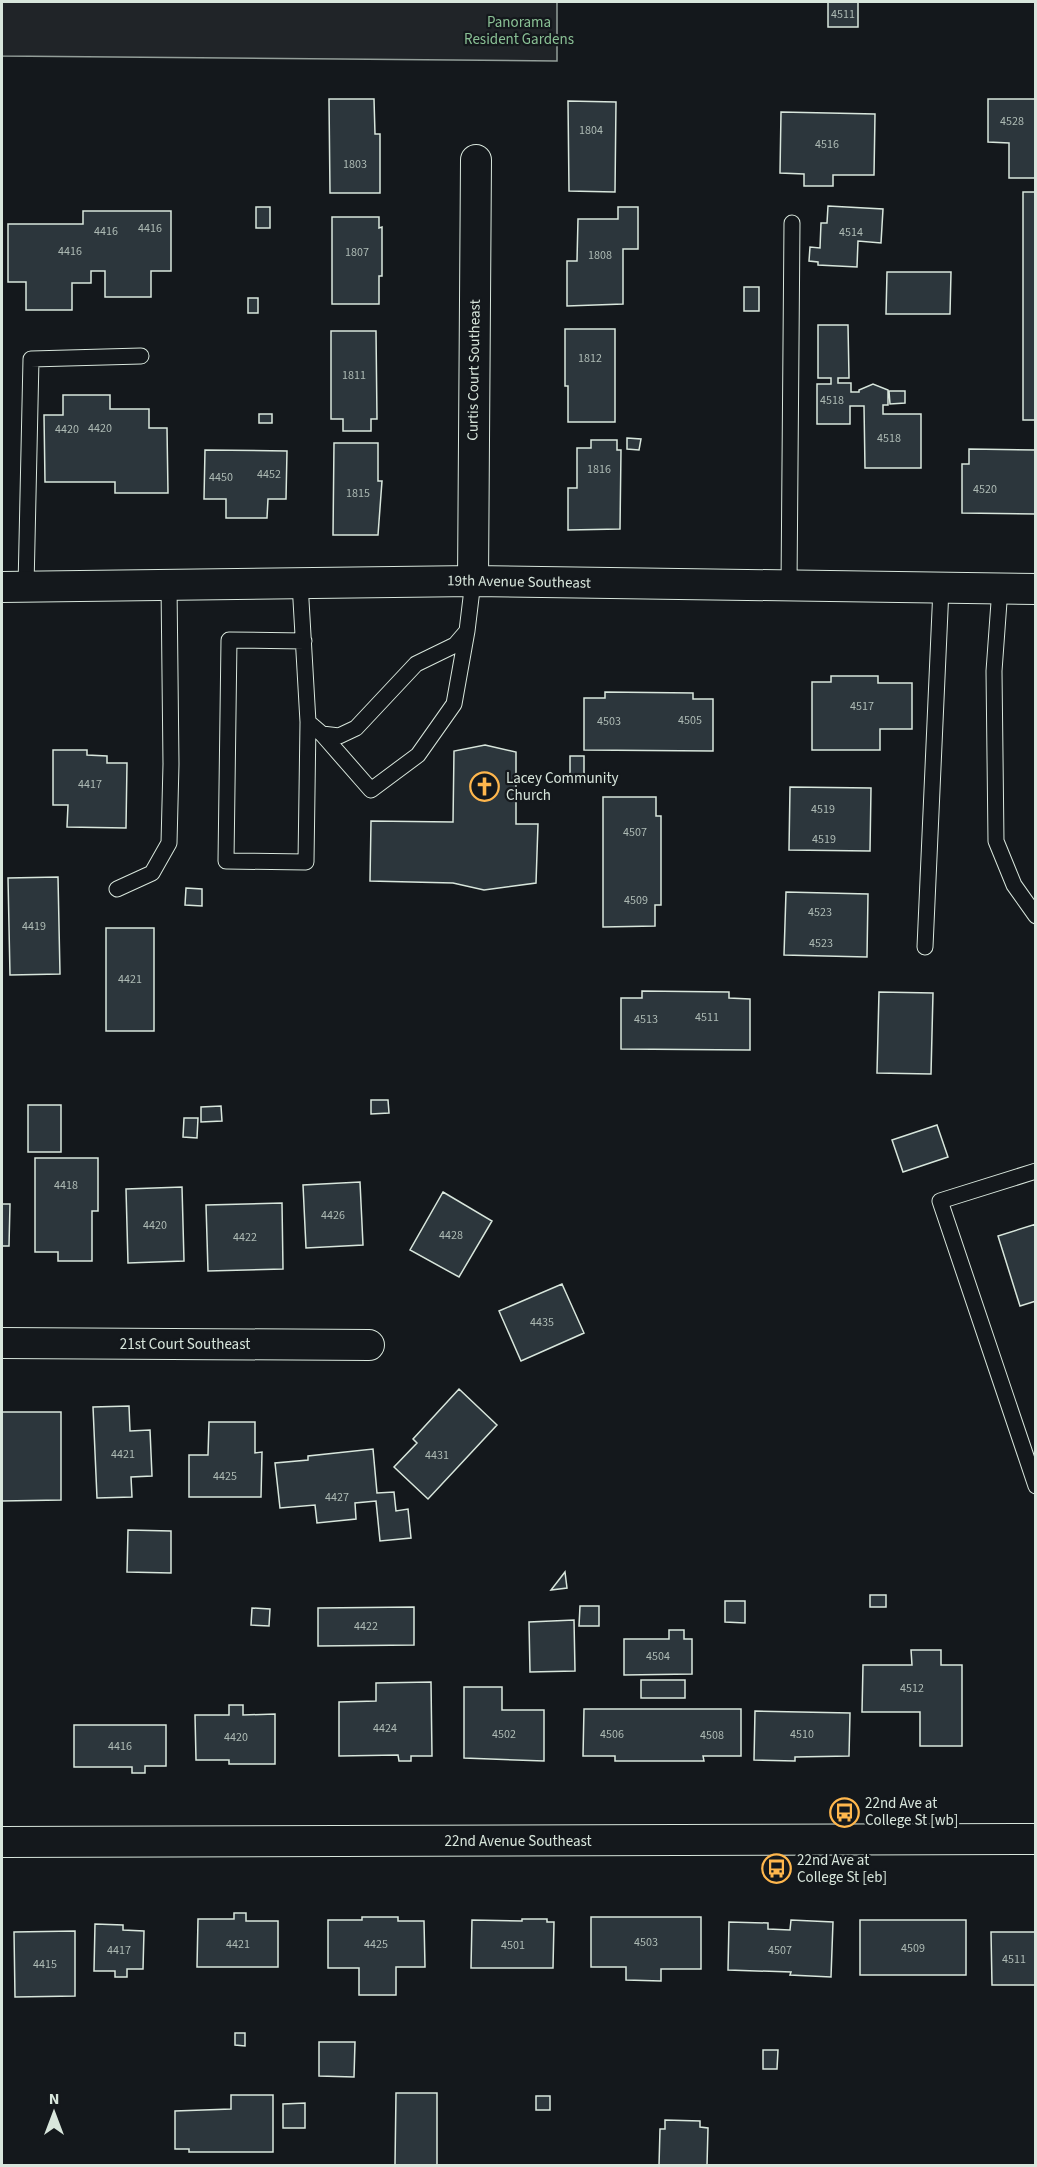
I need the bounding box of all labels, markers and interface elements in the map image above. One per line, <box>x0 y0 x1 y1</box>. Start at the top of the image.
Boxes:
house number: 4511 <box>831 6 855 23</box>
park label: Panorama Resident Gardens <box>464 12 574 50</box>
house number: 4528 <box>1000 113 1024 130</box>
house number: 1804 <box>579 122 603 139</box>
house number: 4516 <box>815 136 839 153</box>
house number: 1803 <box>343 156 367 173</box>
house number: 4416 <box>138 220 162 237</box>
house number: 4416 <box>94 223 118 240</box>
house number: 4514 <box>839 224 863 241</box>
house number: 4416 <box>58 243 82 260</box>
house number: 1807 <box>345 244 369 261</box>
house number: 1808 <box>588 247 612 264</box>
street label: Curtis Court Southeast <box>462 299 486 441</box>
house number: 1812 <box>578 350 602 367</box>
house number: 1811 <box>342 367 366 384</box>
house number: 4518 <box>820 392 844 409</box>
house number: 4420 <box>88 420 112 437</box>
house number: 4420 <box>55 421 79 438</box>
house number: 4518 <box>877 430 901 447</box>
house number: 1816 <box>587 461 611 478</box>
house number: 4452 <box>257 466 281 483</box>
house number: 4450 <box>209 469 233 486</box>
house number: 4520 <box>973 481 997 498</box>
house number: 1815 <box>346 485 370 502</box>
street label: 19th Avenue Southeast <box>447 570 591 594</box>
house number: 4517 <box>850 698 874 715</box>
house number: 4505 <box>678 712 702 729</box>
house number: 4503 <box>597 713 621 730</box>
place label: Lacey Community Church <box>506 768 619 806</box>
church icon: Lacey Community Church <box>469 771 501 803</box>
house number: 4417 <box>78 776 102 793</box>
house number: 4519 <box>811 801 835 818</box>
house number: 4507 <box>623 824 647 841</box>
house number: 4519 <box>812 831 836 848</box>
house number: 4509 <box>624 892 648 909</box>
house number: 4523 <box>808 904 832 921</box>
house number: 4419 <box>22 918 46 935</box>
house number: 4523 <box>809 935 833 952</box>
house number: 4421 <box>118 971 142 988</box>
house number: 4511 <box>695 1009 719 1026</box>
house number: 4513 <box>634 1011 658 1028</box>
house number: 4418 <box>54 1177 78 1194</box>
house number: 4426 <box>321 1207 345 1224</box>
house number: 4420 <box>143 1217 167 1234</box>
house number: 4428 <box>439 1227 463 1244</box>
house number: 4422 <box>233 1229 257 1246</box>
house number: 4435 <box>530 1314 554 1331</box>
street label: 21st Court Southeast <box>120 1334 250 1355</box>
house number: 4421 <box>111 1446 135 1463</box>
house number: 4431 <box>425 1447 449 1464</box>
house number: 4425 <box>213 1468 237 1485</box>
house number: 4427 <box>325 1489 349 1506</box>
house number: 4422 <box>354 1618 378 1635</box>
house number: 4504 <box>646 1648 670 1665</box>
house number: 4512 <box>900 1680 924 1697</box>
house number: 4424 <box>373 1720 397 1737</box>
house number: 4502 <box>492 1726 516 1743</box>
house number: 4506 <box>600 1726 624 1743</box>
house number: 4510 <box>790 1726 814 1743</box>
house number: 4508 <box>700 1727 724 1744</box>
house number: 4420 <box>224 1729 248 1746</box>
house number: 4416 <box>108 1738 132 1755</box>
place label: 22nd Ave at College St [wb] <box>865 1793 958 1831</box>
bus stop icon: 22nd Ave at College St [wb] <box>828 1796 860 1828</box>
street label: 22nd Avenue Southeast <box>444 1831 592 1852</box>
place label: 22nd Ave at College St [eb] <box>797 1850 887 1888</box>
bus stop icon: 22nd Ave at College St [eb] <box>760 1853 792 1885</box>
house number: 4503 <box>634 1934 658 1951</box>
house number: 4421 <box>226 1936 250 1953</box>
house number: 4425 <box>364 1936 388 1953</box>
house number: 4501 <box>501 1937 525 1954</box>
house number: 4509 <box>901 1940 925 1957</box>
house number: 4417 <box>107 1942 131 1959</box>
house number: 4507 <box>768 1942 792 1959</box>
house number: 4511 <box>1002 1951 1026 1968</box>
house number: 4415 <box>33 1956 57 1973</box>
north arrow <box>24 2083 84 2143</box>
text: N <box>49 2088 59 2110</box>

